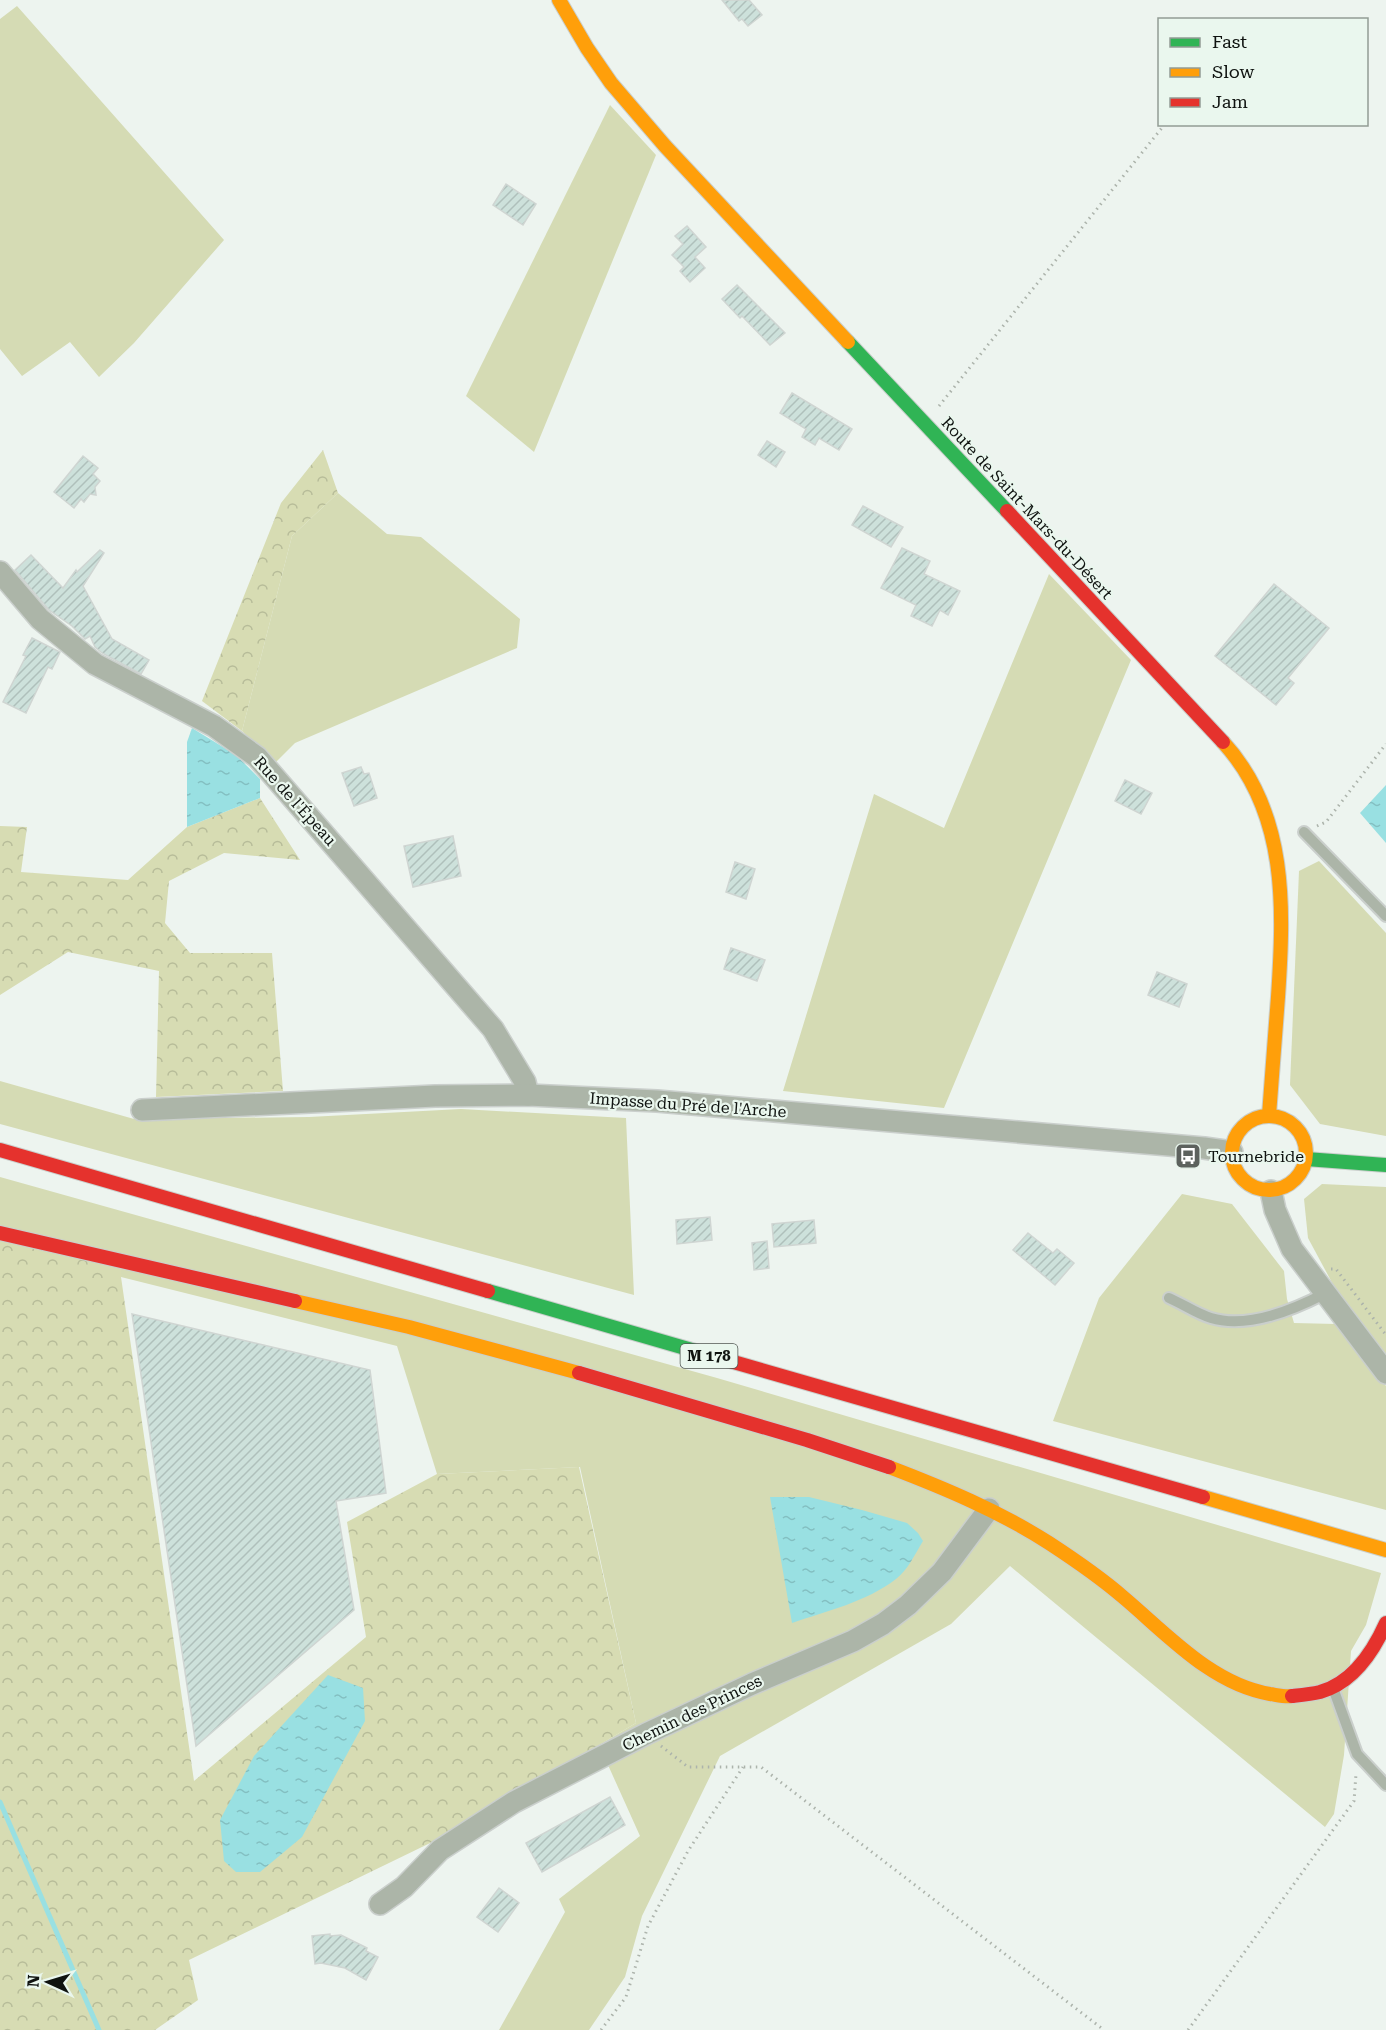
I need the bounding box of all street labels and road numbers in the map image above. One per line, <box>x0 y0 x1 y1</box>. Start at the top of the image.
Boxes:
street label: Route de Saint-Mars-du-Désert <box>937 413 1117 603</box>
street label: Rue de l'Épeau <box>250 752 340 850</box>
street label: Impasse du Pré de l'Arche <box>589 1089 787 1121</box>
road number: M 178 <box>680 1344 738 1368</box>
street label: Chemin des Princes <box>619 1671 765 1755</box>

